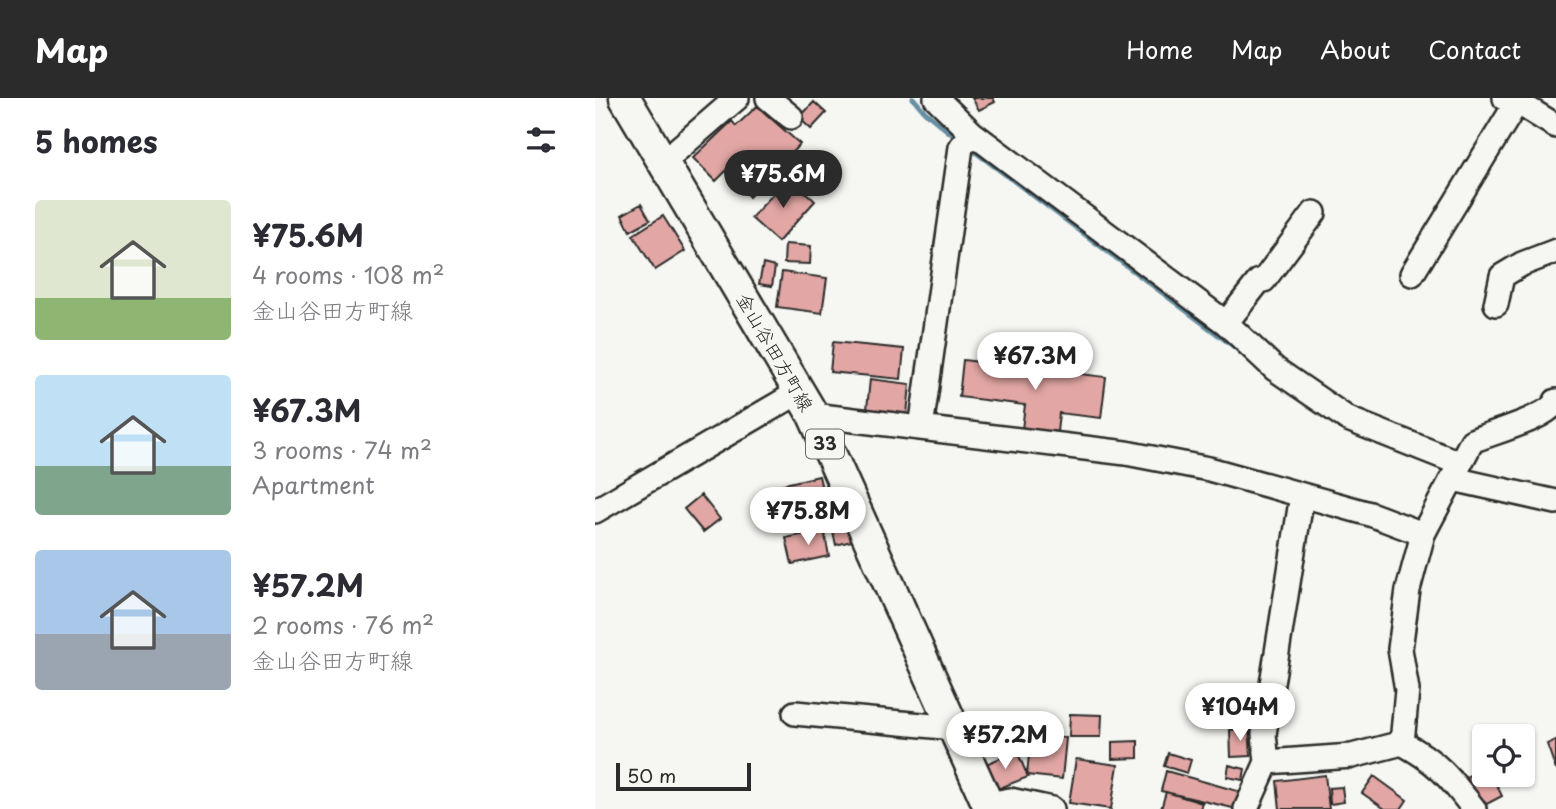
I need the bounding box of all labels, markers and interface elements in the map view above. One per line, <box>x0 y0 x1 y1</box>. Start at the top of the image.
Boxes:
text: Map <box>35 24 108 74</box>
text: Home <box>1126 31 1193 67</box>
text: Map <box>1231 31 1282 67</box>
text: About <box>1320 31 1390 67</box>
text: Contact <box>1428 31 1521 67</box>
text: 5 homes <box>35 118 158 163</box>
icon: filters <box>522 121 560 159</box>
pin: ¥75.6M <box>726 150 840 210</box>
text: ¥75.6M <box>740 155 826 190</box>
text: ¥75.6M <box>252 212 364 257</box>
icon: home <box>91 228 175 312</box>
text: 4 rooms · 108 m² <box>252 257 445 292</box>
street label: 金山谷田方町線 <box>730 287 821 416</box>
text: 金山谷田方町線 <box>252 292 413 327</box>
pin: ¥67.3M <box>978 332 1092 392</box>
text: ¥67.3M <box>993 337 1077 372</box>
text: ¥67.3M <box>252 387 361 432</box>
icon: home <box>91 403 175 487</box>
road number: 33 <box>806 430 844 458</box>
text: 3 rooms · 74 m² <box>252 432 432 467</box>
text: Apartment <box>252 467 375 502</box>
pin: ¥75.8M <box>751 488 865 547</box>
text: ¥75.8M <box>766 492 850 527</box>
text: ¥57.2M <box>252 562 364 607</box>
icon: home <box>91 578 175 662</box>
text: 2 rooms · 76 m² <box>252 607 434 642</box>
text: 金山谷田方町線 <box>252 642 413 677</box>
pin: ¥104M <box>1191 684 1289 743</box>
text: ¥104M <box>1201 688 1279 723</box>
pin: ¥57.2M <box>948 712 1062 771</box>
text: ¥57.2M <box>962 716 1048 751</box>
map controls <box>1472 724 1535 787</box>
button: locate <box>1472 724 1535 787</box>
scale bar <box>616 760 751 792</box>
text: 50 m <box>627 761 676 789</box>

